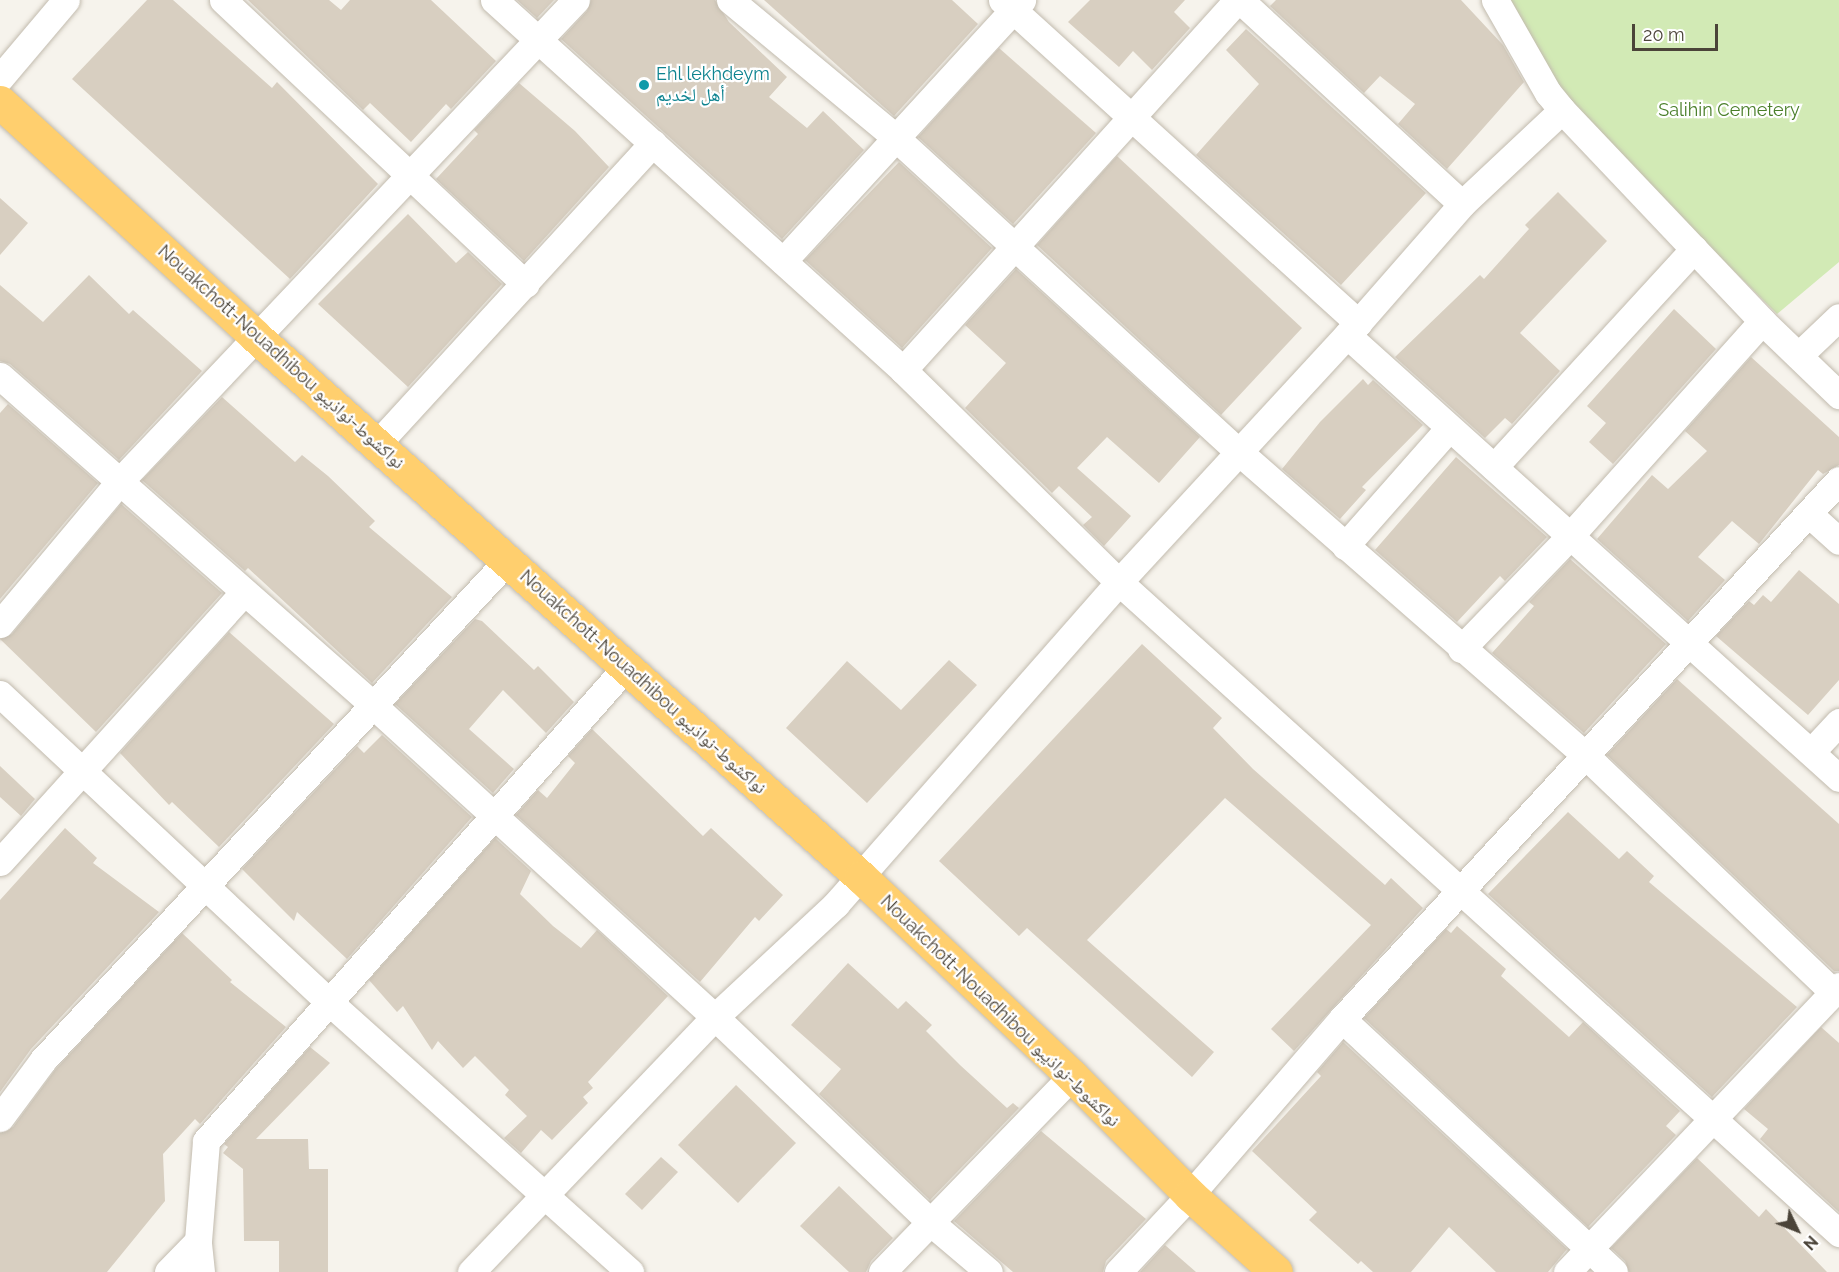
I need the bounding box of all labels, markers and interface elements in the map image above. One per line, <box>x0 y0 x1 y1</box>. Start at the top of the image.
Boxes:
scale bar <box>1635 12 1720 50</box>
text: 20 m <box>1643 24 1685 45</box>
place label: Ehl lekhdeym أهل لخديم <box>656 64 770 106</box>
marker: Ehl lekhdeym أهل لخديم <box>637 78 651 92</box>
park label: Salihin Cemetery <box>1658 99 1800 121</box>
street label: Nouakchott-Nouadhibou نواكشوط-نواذيبو <box>153 241 409 473</box>
street label: Nouakchott-Nouadhibou نواكشوط-نواذيبو <box>515 566 771 798</box>
street label: Nouakchott-Nouadhibou نواكشوط-نواذيبو <box>876 891 1124 1131</box>
north arrow <box>1767 1200 1827 1260</box>
text: N <box>1799 1232 1822 1254</box>

